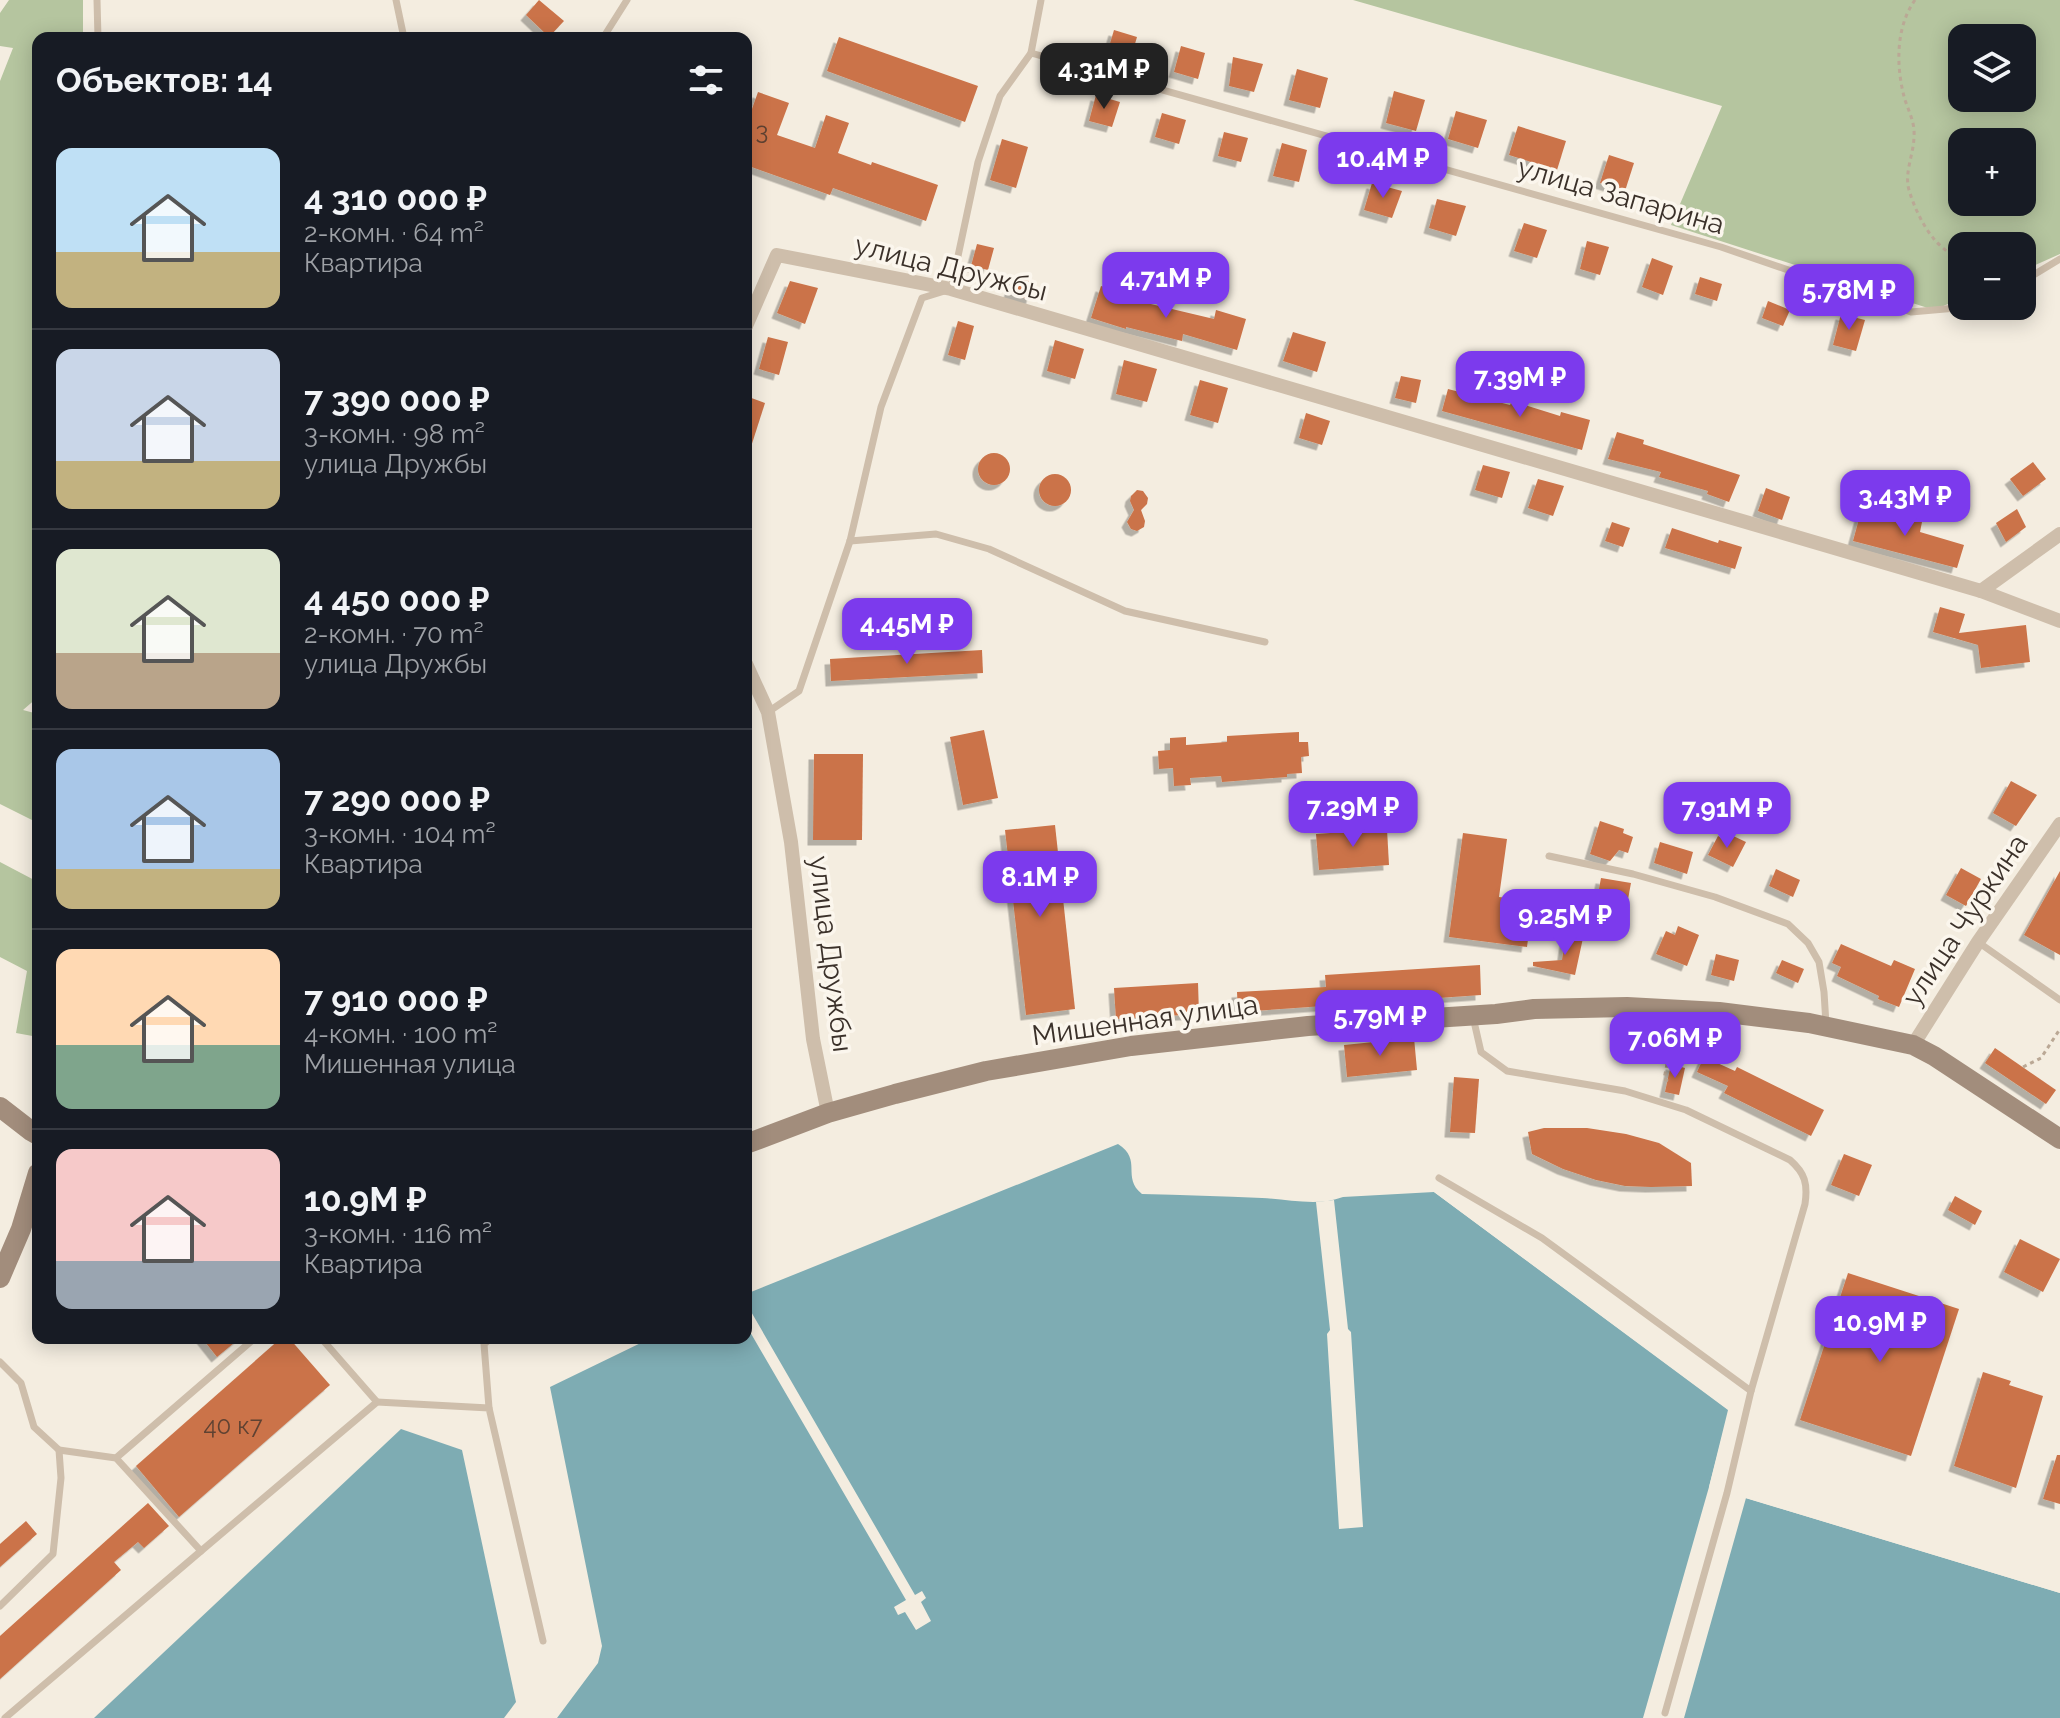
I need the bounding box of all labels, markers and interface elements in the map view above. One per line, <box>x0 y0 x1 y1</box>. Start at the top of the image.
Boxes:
map controls <box>1948 24 2036 320</box>
button: layers <box>1948 24 2036 112</box>
pin: 4.31M ₽ <box>1030 43 1178 111</box>
text: 4.31M ₽ <box>1058 54 1150 84</box>
icon: filters <box>684 58 728 102</box>
text: Объектов: 14 <box>56 60 273 100</box>
house number: 3 <box>756 116 768 145</box>
button: + <box>1948 128 2036 216</box>
pin: 10.4M ₽ <box>1309 132 1457 200</box>
text: 10.4M ₽ <box>1336 143 1430 173</box>
street label: улица Запарина <box>1514 151 1728 241</box>
text: 4 310 000 ₽ <box>304 178 487 218</box>
icon: home <box>120 180 216 276</box>
text: 2-комн. · 64 m² <box>304 218 484 248</box>
street label: улица Дружбы <box>851 228 1051 308</box>
button: − <box>1948 232 2036 320</box>
text: Квартира <box>304 248 423 278</box>
pin: 4.71M ₽ <box>1092 252 1240 320</box>
text: 4.71M ₽ <box>1120 263 1212 293</box>
pin: 5.78M ₽ <box>1775 264 1923 332</box>
text: 5.78M ₽ <box>1802 275 1896 305</box>
pin: 7.39M ₽ <box>1446 351 1594 419</box>
text: 7.39M ₽ <box>1474 362 1566 392</box>
text: 7 390 000 ₽ <box>304 379 490 419</box>
icon: home <box>120 381 216 477</box>
text: 3-комн. · 98 m² <box>304 419 485 449</box>
text: улица Дружбы <box>304 449 487 479</box>
pin: 3.43M ₽ <box>1831 470 1979 538</box>
text: 3.43M ₽ <box>1858 481 1952 511</box>
text: 4 450 000 ₽ <box>304 579 489 619</box>
icon: home <box>120 581 216 677</box>
pin: 4.45M ₽ <box>833 598 981 666</box>
text: 4.45M ₽ <box>860 609 954 639</box>
text: 2-комн. · 70 m² <box>304 619 484 649</box>
text: улица Дружбы <box>304 649 487 679</box>
text: 7 290 000 ₽ <box>304 779 490 819</box>
icon: home <box>120 781 216 877</box>
pin: 7.29M ₽ <box>1279 781 1427 849</box>
pin: 7.91M ₽ <box>1653 782 1801 850</box>
text: 7.29M ₽ <box>1307 792 1399 822</box>
text: 7.91M ₽ <box>1682 793 1773 823</box>
text: 3-комн. · 104 m² <box>304 819 495 849</box>
street label: улица Чуркина <box>1896 828 2034 1012</box>
text: Квартира <box>304 849 423 879</box>
pin: 8.1M ₽ <box>975 851 1105 919</box>
street label: улица Дружбы <box>803 854 859 1054</box>
text: 8.1M ₽ <box>1001 862 1079 892</box>
pin: 9.25M ₽ <box>1491 889 1639 957</box>
text: 9.25M ₽ <box>1518 900 1612 930</box>
text: 7 910 000 ₽ <box>304 979 488 1019</box>
icon: home <box>120 981 216 1077</box>
street label: Мишенная улица <box>1030 988 1260 1052</box>
pin: 5.79M ₽ <box>1306 990 1454 1058</box>
text: 5.79M ₽ <box>1333 1001 1427 1031</box>
pin: 7.06M ₽ <box>1601 1012 1749 1080</box>
text: 4-комн. · 100 m² <box>304 1019 497 1049</box>
text: 7.06M ₽ <box>1628 1023 1722 1053</box>
text: Мишенная улица <box>304 1049 516 1079</box>
text: 10.9M ₽ <box>304 1179 427 1219</box>
icon: home <box>120 1181 216 1277</box>
text: 3-комн. · 116 m² <box>304 1219 492 1249</box>
text: Квартира <box>304 1249 423 1279</box>
pin: 10.9M ₽ <box>1806 1296 1954 1364</box>
text: 10.9M ₽ <box>1833 1307 1927 1337</box>
house number: 40 к7 <box>203 1411 263 1440</box>

